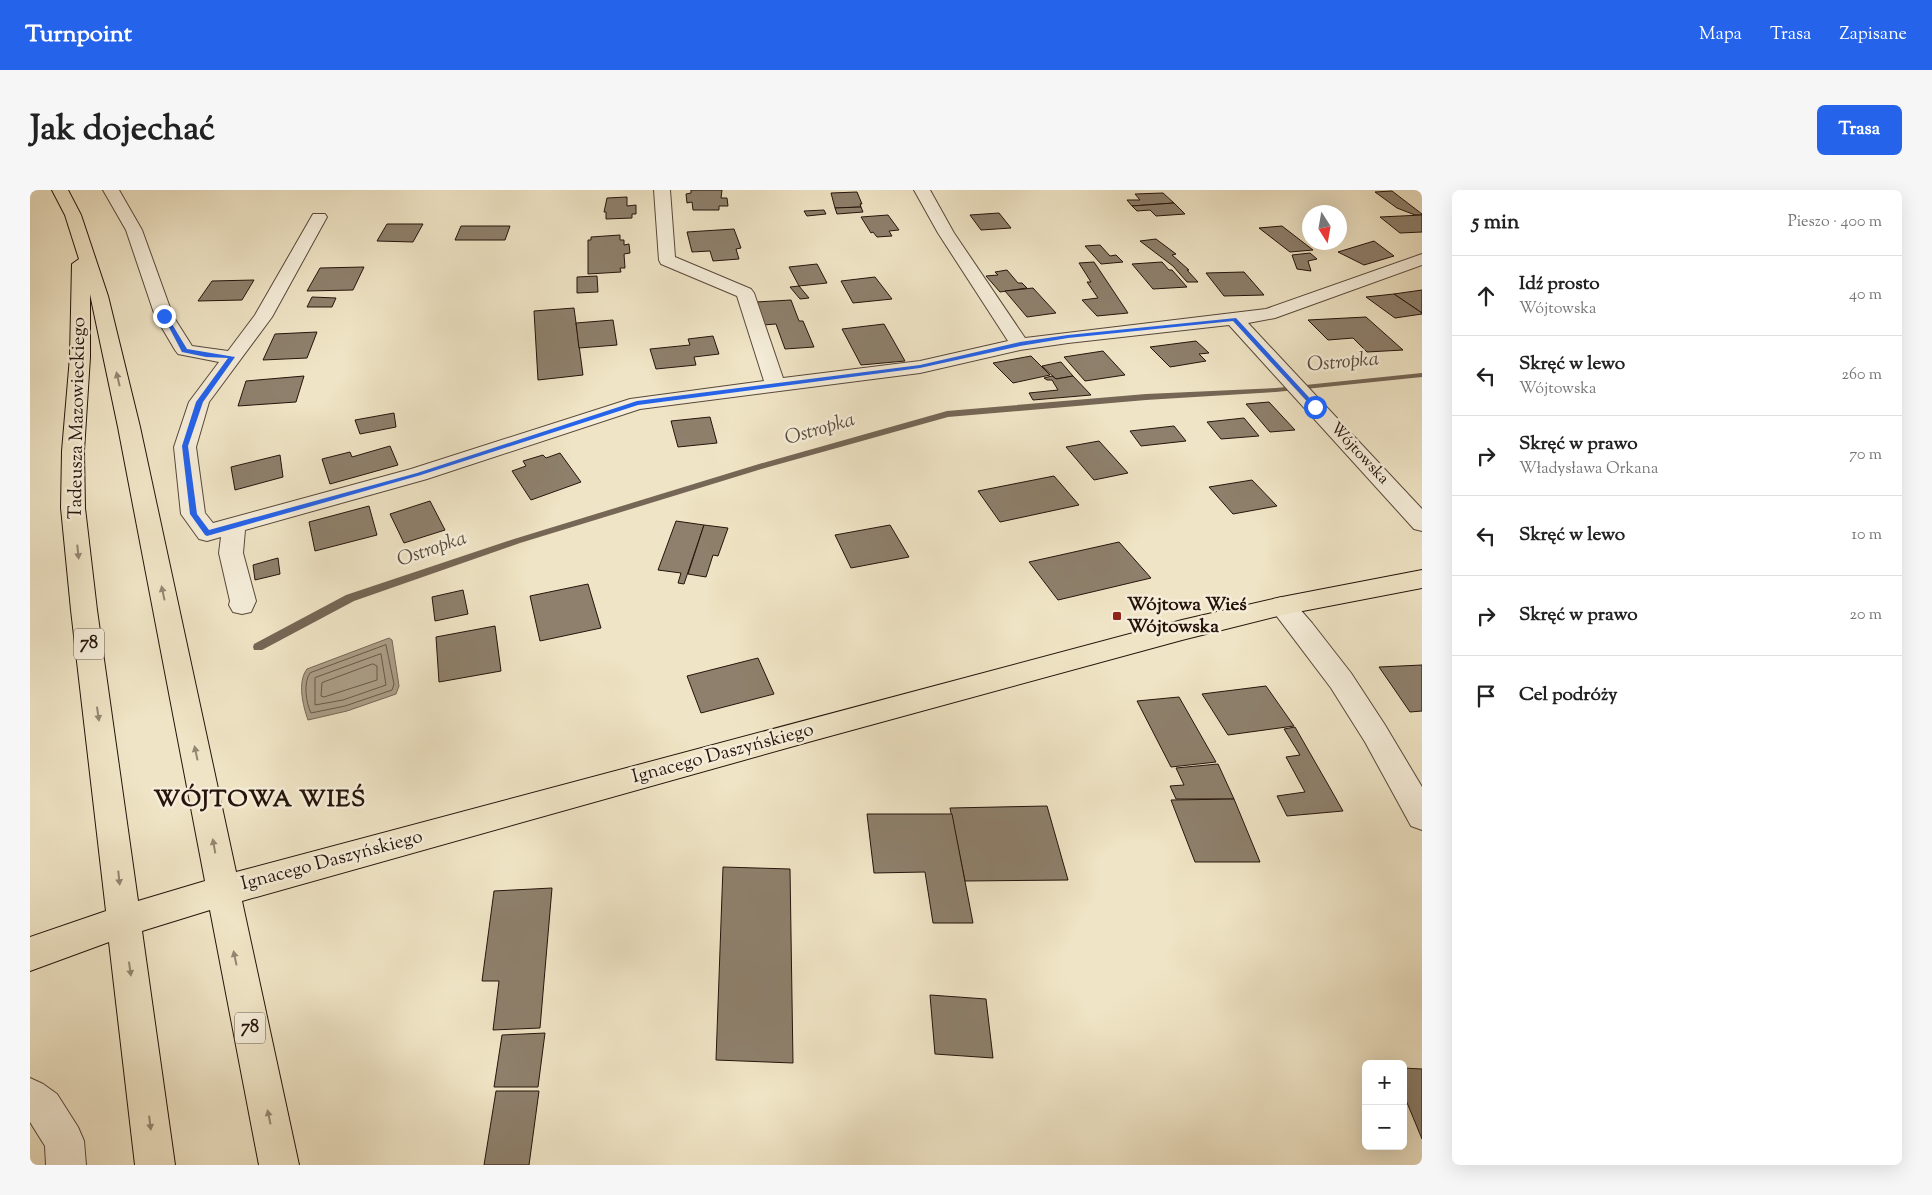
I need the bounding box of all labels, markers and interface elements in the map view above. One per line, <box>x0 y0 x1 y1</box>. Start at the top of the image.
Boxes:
text: Turnpoint <box>25 18 132 52</box>
text: Mapa <box>1699 22 1742 48</box>
text: Trasa <box>1770 22 1811 48</box>
text: Zapisane <box>1839 22 1907 48</box>
text: Jak dojechać <box>30 105 215 156</box>
button: Trasa <box>1817 105 1902 155</box>
north arrow <box>1302 205 1347 250</box>
text: 5 min <box>1472 208 1519 238</box>
text: Pieszo · 400 m <box>1788 211 1882 234</box>
text: Idź prosto <box>1519 271 1600 298</box>
icon: ahead <box>1472 282 1500 310</box>
text: 40 m <box>1849 284 1882 307</box>
text: Wójtowska <box>1519 298 1596 321</box>
route end <box>153 305 176 328</box>
street label: Tadeusza Mazowieckiego <box>63 317 93 519</box>
water label: Ostropka <box>1306 345 1380 381</box>
text: Skręć w lewo <box>1519 351 1625 378</box>
icon: left <box>1472 362 1500 390</box>
text: 260 m <box>1841 364 1882 387</box>
one-way arrow <box>114 372 122 387</box>
text: Wójtowska <box>1519 378 1596 401</box>
route start <box>1304 396 1327 419</box>
water label: Ostropka <box>781 406 859 454</box>
street label: Wójtowska <box>1324 418 1394 491</box>
text: Skręć w prawo <box>1519 431 1638 458</box>
icon: right <box>1472 442 1500 470</box>
text: 70 m <box>1849 444 1882 467</box>
text: Władysława Orkana <box>1519 458 1658 481</box>
icon: left <box>1472 522 1500 550</box>
text: Skręć w lewo <box>1519 522 1625 549</box>
text: 10 m <box>1852 524 1882 547</box>
water label: Ostropka <box>393 525 471 575</box>
one-way arrow <box>74 545 82 561</box>
one-way arrow <box>159 586 167 601</box>
place label: Wójtowa Wieś Wójtowska <box>1127 592 1247 641</box>
icon: right <box>1472 602 1500 630</box>
text: Skręć w prawo <box>1519 602 1638 629</box>
text: 20 m <box>1849 604 1882 627</box>
marker: Wójtowa Wieś Wójtowska <box>1111 610 1123 622</box>
road number: 78 <box>74 628 104 659</box>
icon: arrive <box>1472 682 1500 710</box>
text: Cel podróży <box>1519 682 1618 709</box>
one-way arrow <box>94 706 102 722</box>
street label: Ignacego Daszyńskiego <box>629 717 817 791</box>
one-way arrow <box>192 745 200 760</box>
district label: WÓJTOWA WIEŚ <box>154 783 366 817</box>
street label: Ignacego Daszyńskiego <box>238 824 426 898</box>
one-way arrow <box>209 837 217 853</box>
one-way arrow <box>115 871 123 887</box>
one-way arrow <box>231 950 239 966</box>
one-way arrow <box>126 962 134 978</box>
road number: 78 <box>235 1012 265 1044</box>
map controls <box>1362 1060 1407 1150</box>
button: + <box>1362 1060 1407 1105</box>
button: − <box>1362 1105 1407 1150</box>
one-way arrow <box>265 1110 273 1125</box>
one-way arrow <box>146 1115 154 1131</box>

